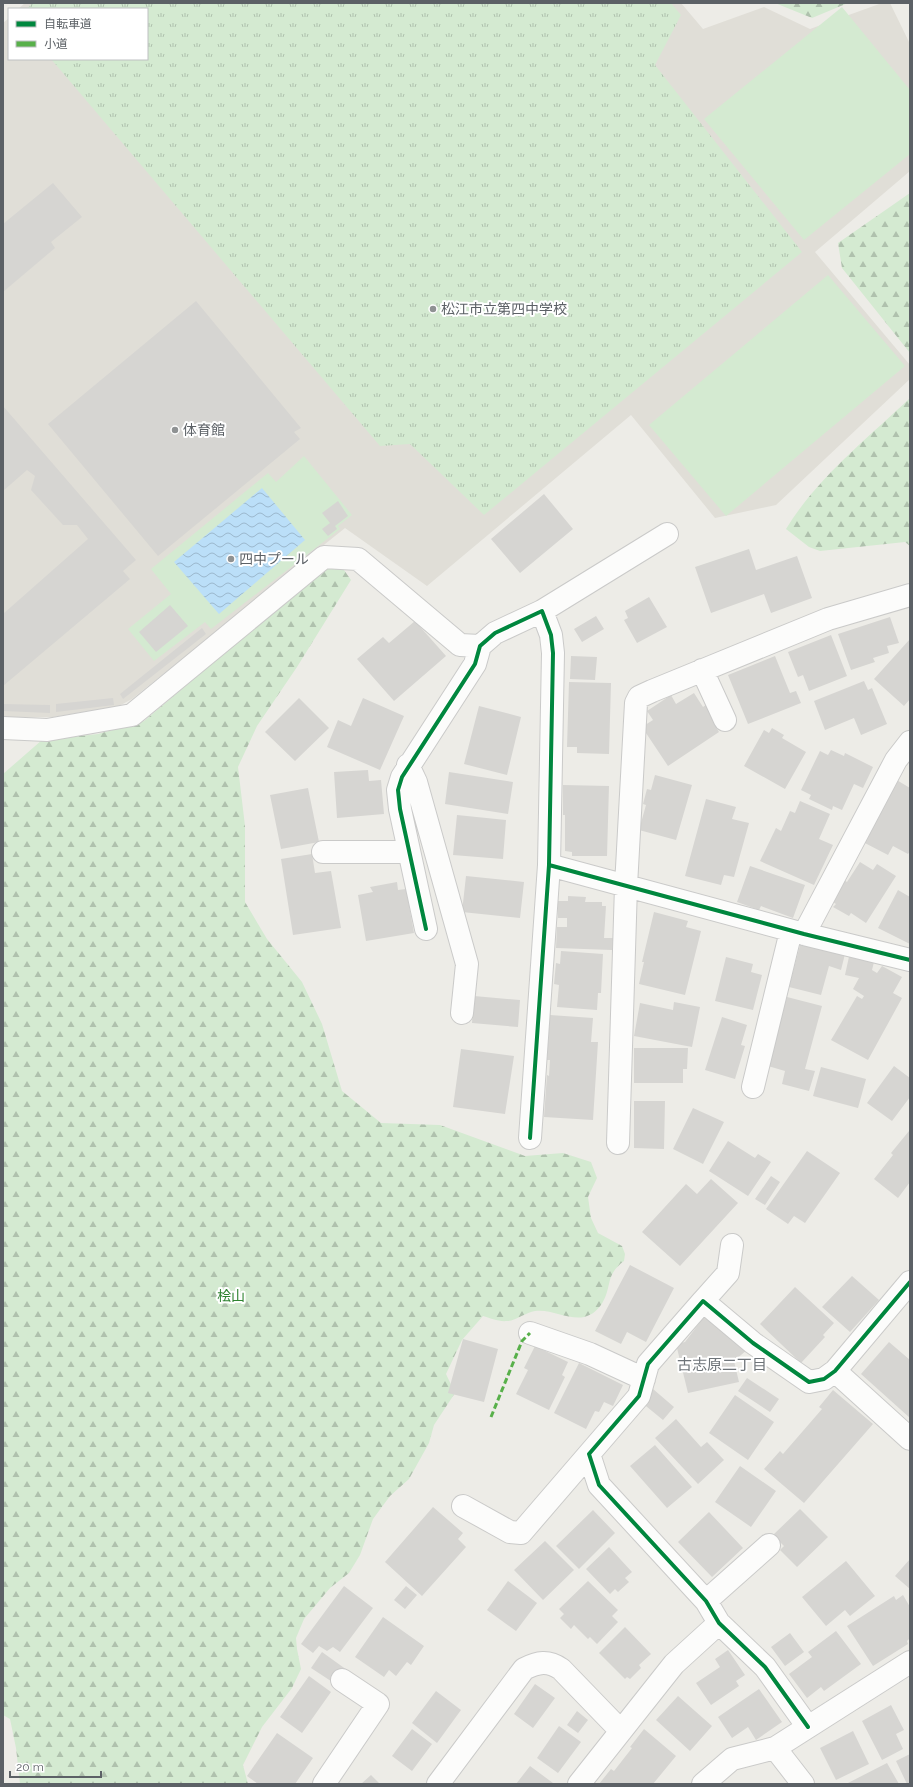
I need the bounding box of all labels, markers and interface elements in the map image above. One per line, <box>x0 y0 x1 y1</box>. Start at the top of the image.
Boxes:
legend <box>8 8 148 60</box>
text: 自転車道 <box>44 17 92 31</box>
text: 小道 <box>44 37 68 51</box>
place label: 松江市立第四中学校 <box>441 301 567 317</box>
marker: 松江市立第四中学校 <box>428 304 438 314</box>
place label: 体育館 <box>183 422 225 438</box>
marker: 体育館 <box>170 425 180 435</box>
place label: 四中プール <box>239 551 309 567</box>
marker: 四中プール <box>226 554 236 564</box>
park label: 桧山 <box>217 1288 245 1304</box>
district label: 古志原二丁目 <box>677 1356 767 1374</box>
scale bar <box>10 1753 101 1779</box>
text: 20 m <box>16 1760 44 1774</box>

